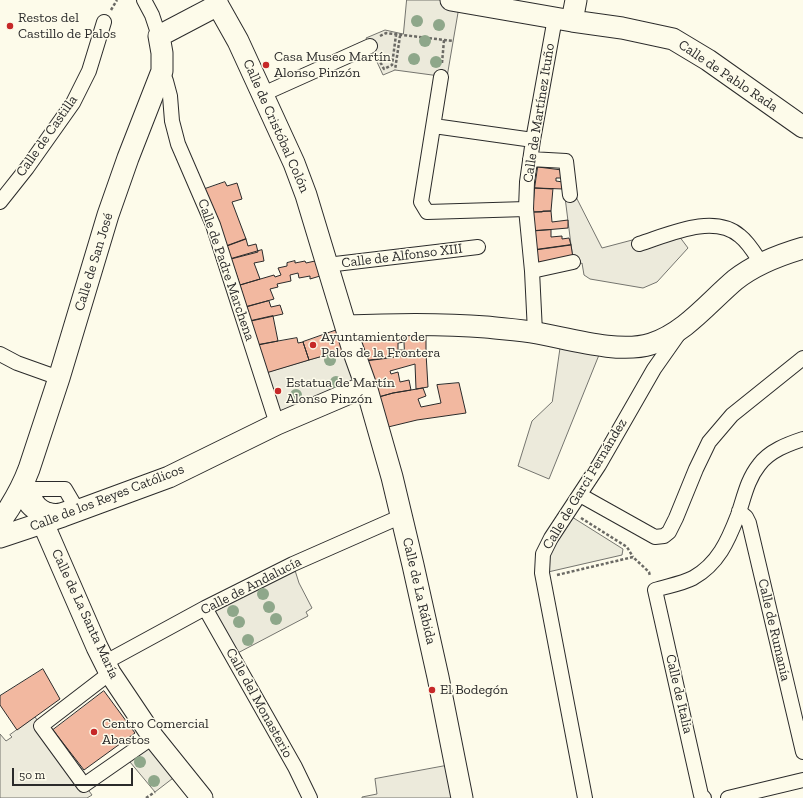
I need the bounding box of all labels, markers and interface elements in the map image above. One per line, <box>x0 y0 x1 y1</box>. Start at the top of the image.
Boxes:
place label: Restos del Castillo de Palos <box>18 10 116 42</box>
marker: Restos del Castillo de Palos <box>5 21 15 31</box>
street label: Calle de Pablo Rada <box>675 36 781 116</box>
street label: Calle de Martínez Ituño <box>520 42 558 184</box>
place label: Casa Museo Martín Alonso Pinzón <box>274 49 391 82</box>
street label: Calle de Cristóbal Colón <box>239 57 313 195</box>
marker: Casa Museo Martín Alonso Pinzón <box>261 60 271 70</box>
street label: Calle de Castilla <box>13 92 81 180</box>
street label: Calle de Padre Marchena <box>194 197 258 343</box>
street label: Calle de San José <box>71 211 117 313</box>
street label: Calle de Alfonso XIII <box>341 240 463 272</box>
place label: Ayuntamiento de Palos de la Frontera <box>321 329 440 362</box>
marker: Ayuntamiento de Palos de la Frontera <box>308 340 318 350</box>
place label: Estatua de Martín Alonso Pinzón <box>286 375 395 408</box>
marker: Estatua de Martín Alonso Pinzón <box>273 386 283 396</box>
street label: Calle de Garci Fernández <box>539 415 631 553</box>
street label: Calle de los Reyes Católicos <box>27 461 187 535</box>
street label: Calle de La Rábida <box>399 536 439 646</box>
street label: Calle de La Santa María <box>48 547 122 681</box>
street label: Calle de Andalucía <box>198 553 304 619</box>
street label: Calle de Rumanía <box>754 577 794 683</box>
street label: Calle del Monasterio <box>222 645 296 761</box>
street label: Calle de Italia <box>662 653 696 735</box>
place label: El Bodegón <box>440 682 508 698</box>
marker: El Bodegón <box>427 685 437 695</box>
place label: Centro Comercial Abastos <box>102 716 209 748</box>
marker: Centro Comercial Abastos <box>89 727 99 737</box>
scale bar <box>14 760 135 786</box>
text: 50 m <box>19 768 45 782</box>

